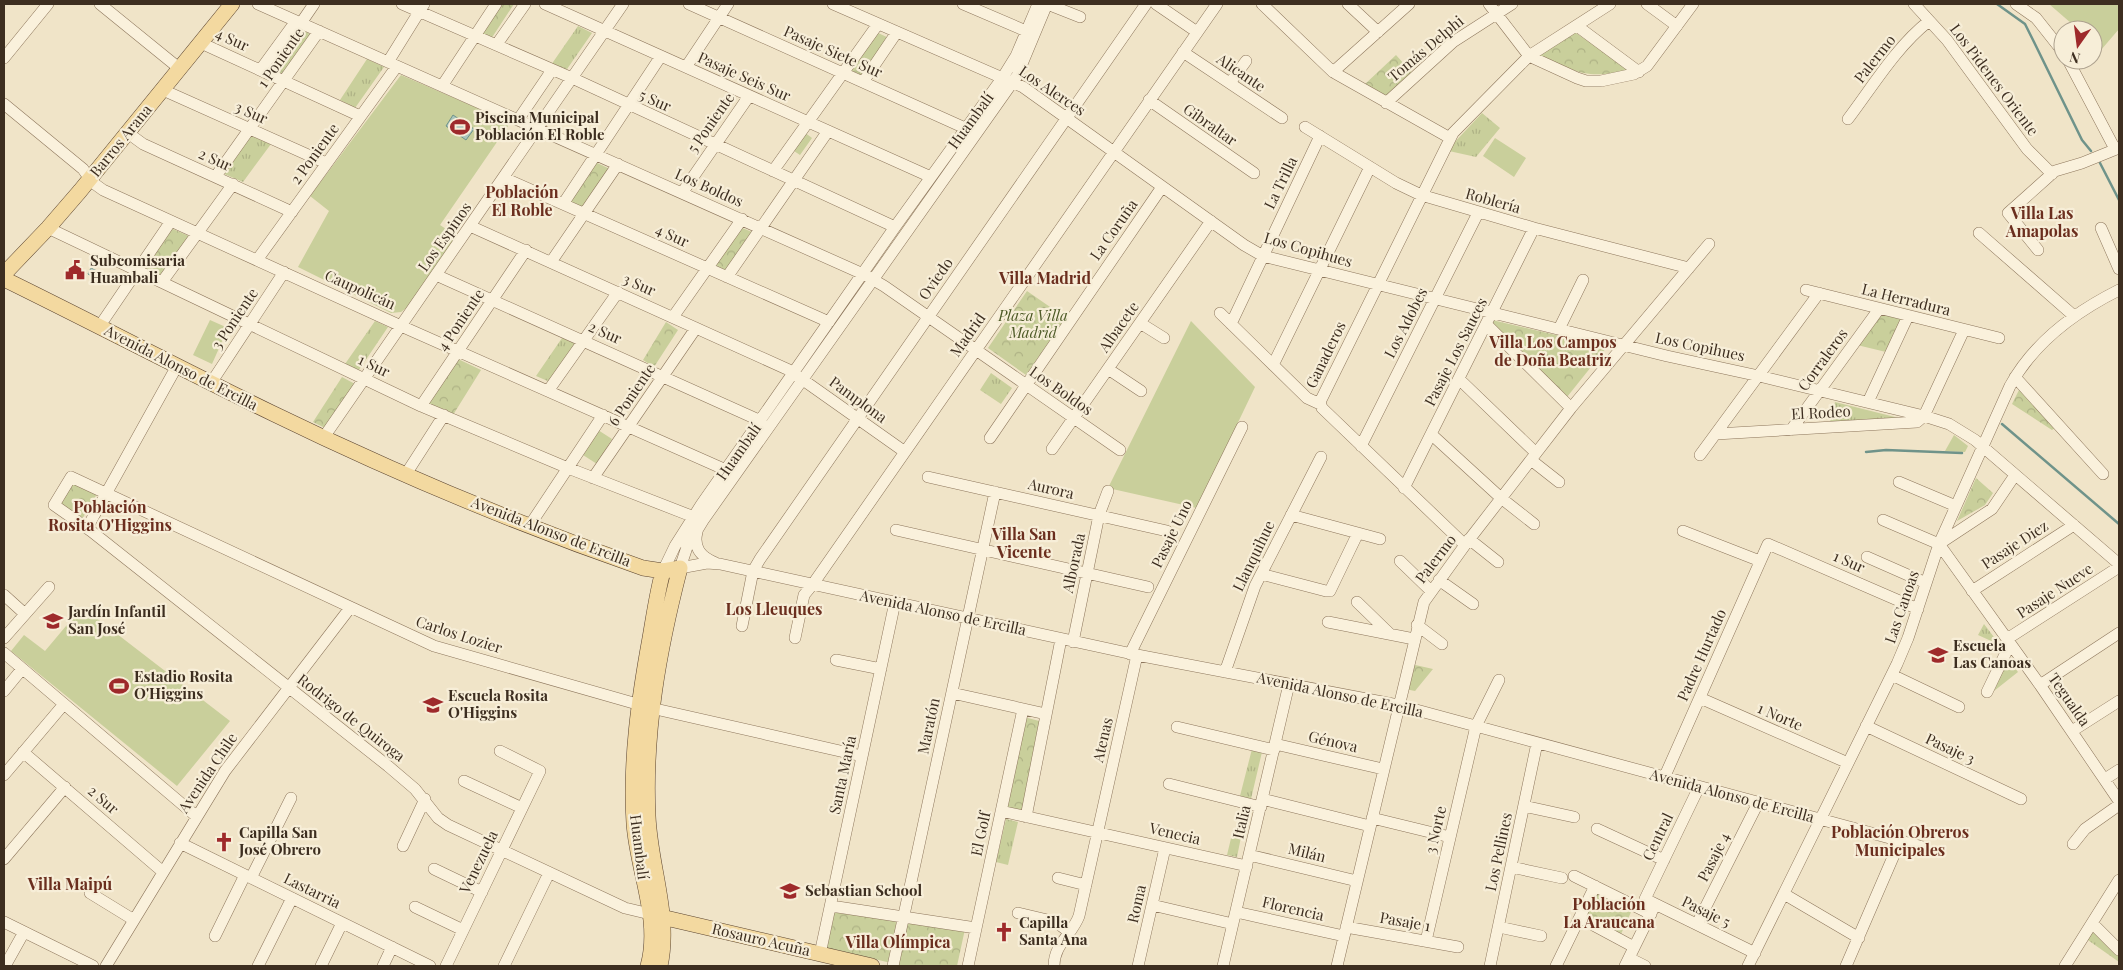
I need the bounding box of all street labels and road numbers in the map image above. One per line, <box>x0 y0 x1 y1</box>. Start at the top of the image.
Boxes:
street label: Tomás Delphi <box>1383 10 1468 86</box>
street label: Los Pidenes Oriente <box>1946 19 2044 140</box>
street label: Pasaje Siete Sur <box>781 20 886 82</box>
street label: 4 Sur <box>213 23 253 55</box>
street label: 1 Poniente <box>252 23 308 91</box>
street label: Palermo <box>1849 30 1899 87</box>
street label: Pasaje Seis Sur <box>695 47 794 106</box>
street label: Alicante <box>1212 48 1270 96</box>
street label: Los Alerces <box>1015 61 1090 120</box>
street label: 5 Sur <box>636 84 675 116</box>
street label: 5 Poniente <box>682 88 738 157</box>
street label: Huambalí <box>943 88 998 153</box>
street label: 3 Sur <box>232 96 271 128</box>
street label: Gibraltar <box>1180 98 1242 150</box>
street label: Barros Arana <box>85 99 156 181</box>
street label: 2 Poniente <box>285 119 343 188</box>
street label: 2 Sur <box>196 143 235 175</box>
street label: La Trilla <box>1259 153 1302 212</box>
street label: Los Boldos <box>672 163 747 211</box>
street label: Roblería <box>1463 183 1524 218</box>
street label: La Coruña <box>1085 195 1142 264</box>
street label: Los Espinos <box>413 198 475 275</box>
street label: 4 Sur <box>653 219 693 251</box>
street label: Los Copihues <box>1262 227 1355 271</box>
street label: Oviedo <box>913 253 957 304</box>
street label: Caupolicán <box>322 265 399 314</box>
street label: 3 Sur <box>620 268 659 300</box>
street label: La Herradura <box>1860 278 1953 320</box>
street label: 3 Poniente <box>206 284 262 353</box>
street label: Los Adobes <box>1379 284 1431 361</box>
street label: 4 Poniente <box>432 285 488 354</box>
street label: Pasaje Los Sauces <box>1419 294 1491 409</box>
street label: Albacete <box>1093 297 1143 357</box>
street label: Madrid <box>945 308 990 360</box>
street label: 2 Sur <box>586 316 625 348</box>
street label: Ganaderos <box>1300 318 1350 391</box>
street label: Avenida Alonso de Ercilla <box>100 319 262 415</box>
street label: Corraleros <box>1793 324 1852 395</box>
street label: Los Copihues <box>1654 327 1747 365</box>
street label: 1 Sur <box>355 349 394 381</box>
street label: 6 Poniente <box>603 359 659 430</box>
street label: Los Boldos <box>1026 361 1097 419</box>
street label: Pamplona <box>826 371 892 427</box>
street label: El Rodeo <box>1791 400 1851 424</box>
street label: Huambalí <box>711 418 765 484</box>
street label: Aurora <box>1025 473 1077 503</box>
street label: Avenida Alonso de Ercilla <box>468 491 635 571</box>
street label: Pasaje Uno <box>1146 496 1196 571</box>
street label: Pasaje Diez <box>1977 515 2052 573</box>
street label: Llanquihue <box>1227 517 1279 594</box>
street label: Alborada <box>1057 530 1089 596</box>
street label: Palermo <box>1410 530 1460 587</box>
street label: 1 Sur <box>1830 545 1869 577</box>
street label: Pasaje Nueve <box>2013 558 2096 622</box>
street label: Las Canoas <box>1879 568 1923 646</box>
street label: Avenida Alonso de Ercilla <box>857 584 1029 640</box>
street label: Padre Hurtado <box>1672 605 1730 704</box>
street label: Carlos Lozier <box>414 611 505 658</box>
street label: Avenida Alonso de Ercilla <box>1254 666 1426 722</box>
street label: Rodrigo de Quiroga <box>294 669 410 766</box>
street label: Tegualda <box>2044 669 2096 730</box>
street label: Maratón <box>912 696 944 756</box>
street label: 1 Norte <box>1755 697 1806 735</box>
street label: Atenas <box>1087 715 1117 765</box>
street label: Génova <box>1307 726 1360 757</box>
street label: Avenida Chile <box>172 728 241 817</box>
street label: Pasaje 3 <box>1922 728 1979 768</box>
street label: Santa María <box>824 733 860 816</box>
street label: Avenida Alonso de Ercilla <box>1647 763 1817 827</box>
street label: 2 Sur <box>84 780 123 818</box>
street label: Italia <box>1227 802 1255 841</box>
street label: 3 Norte <box>1420 804 1450 856</box>
street label: El Golf <box>966 809 995 858</box>
street label: Central <box>1637 809 1677 864</box>
street label: Los Pellines <box>1480 811 1516 893</box>
street label: Huambalí <box>626 813 654 881</box>
street label: Venecia <box>1147 817 1203 849</box>
street label: Venezuela <box>454 826 502 897</box>
street label: Pasaje 4 <box>1692 829 1734 885</box>
street label: Milán <box>1286 838 1328 866</box>
street label: Lastarria <box>281 868 345 913</box>
street label: Roma <box>1122 882 1150 925</box>
street label: Florencia <box>1260 891 1327 925</box>
street label: Pasaje 5 <box>1679 891 1734 931</box>
street label: Pasaje 1 <box>1378 907 1433 935</box>
street label: Rosauro Acuña <box>710 918 813 960</box>

